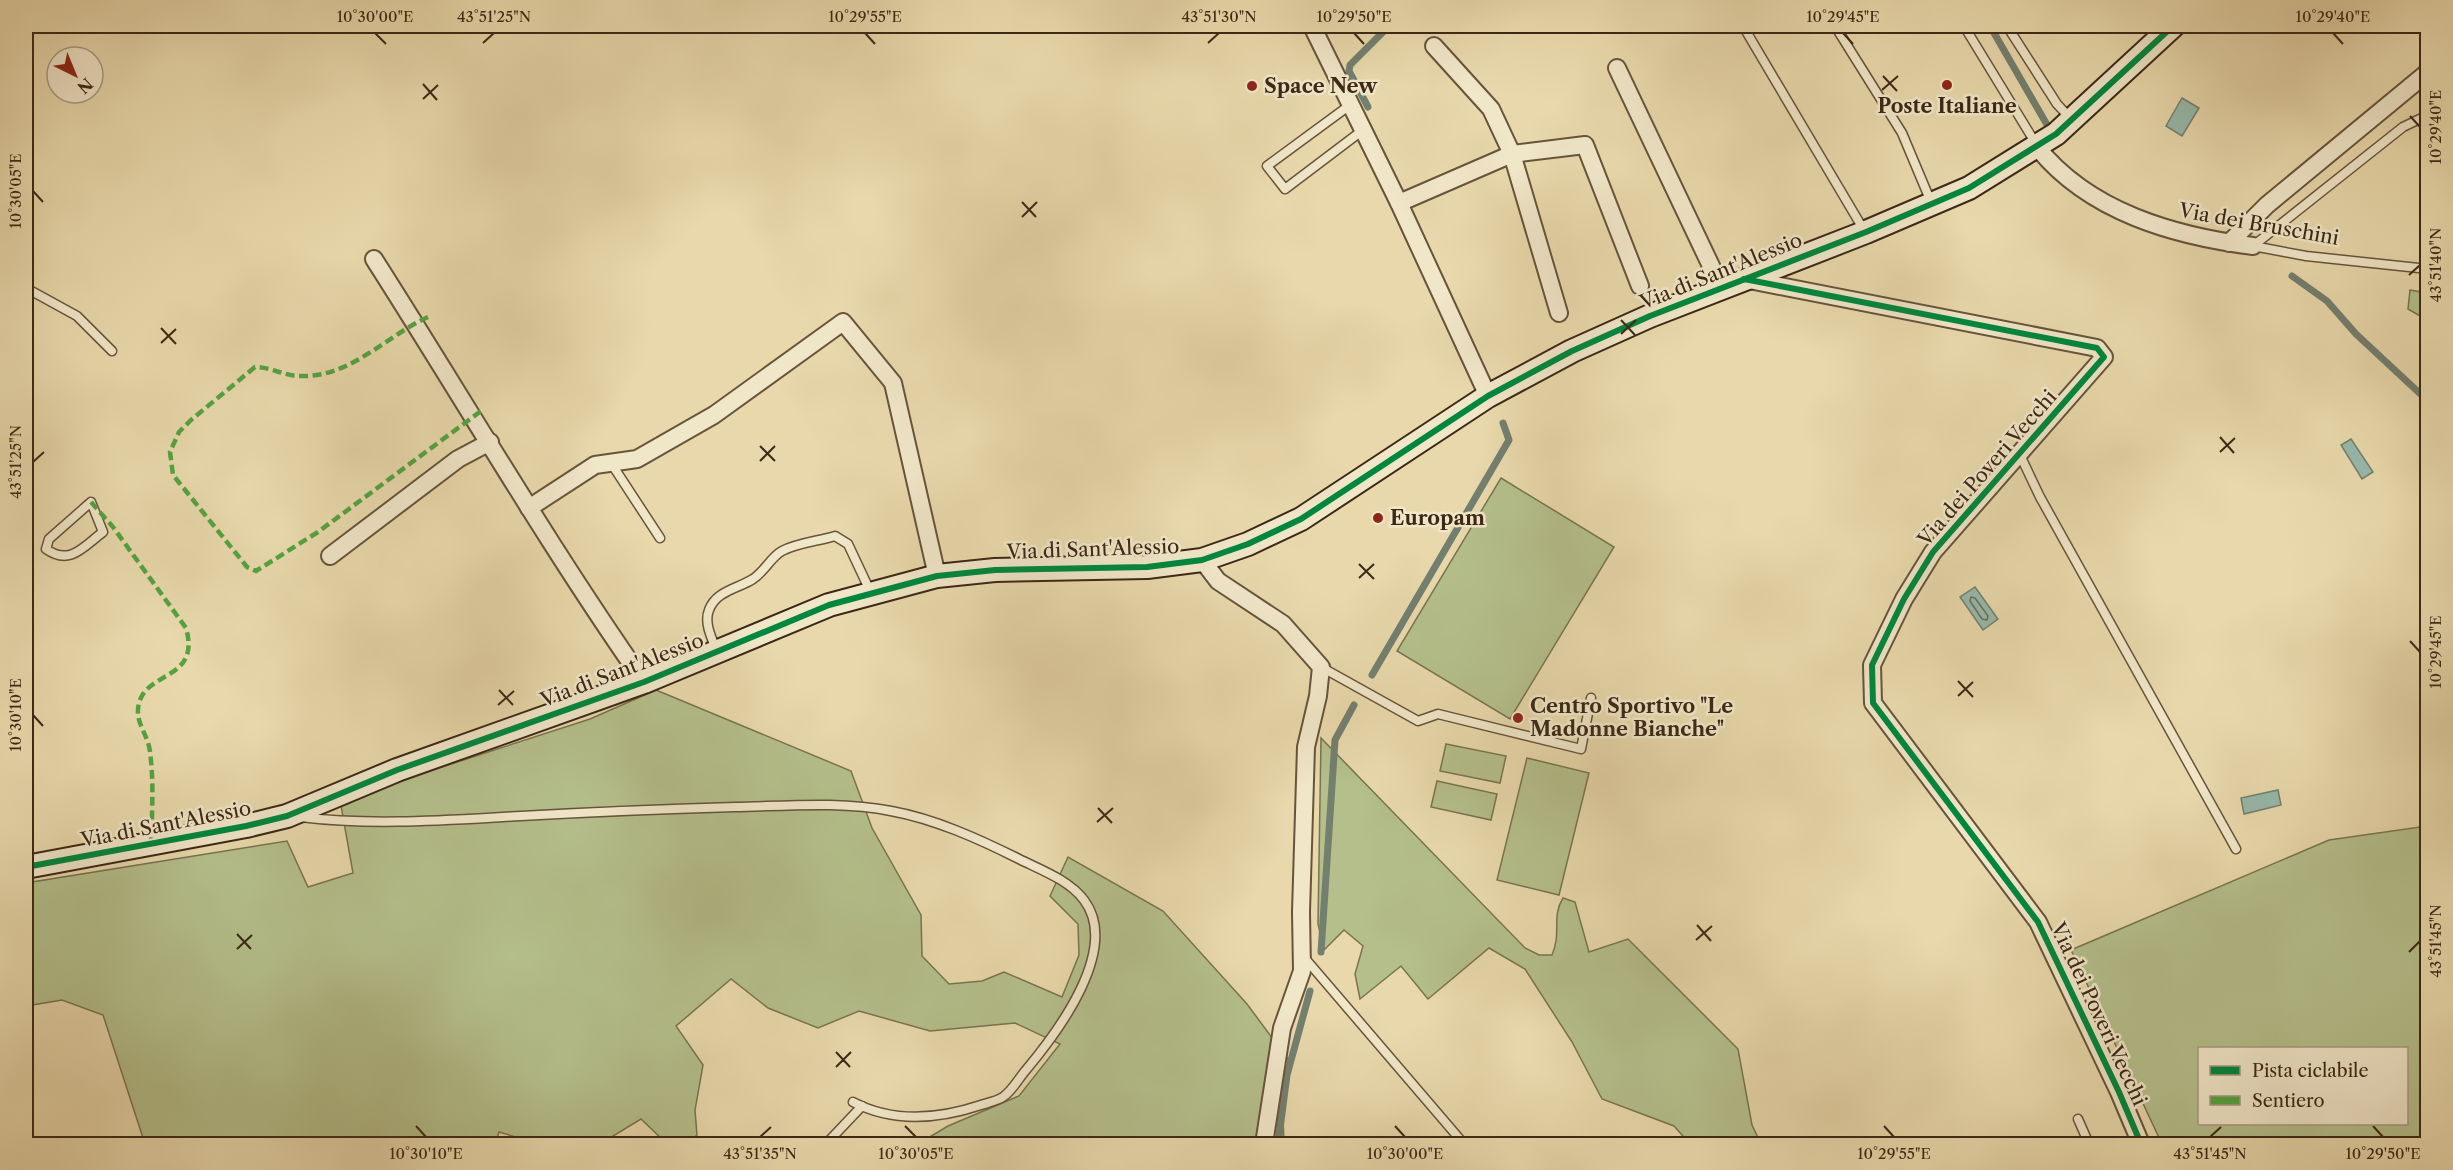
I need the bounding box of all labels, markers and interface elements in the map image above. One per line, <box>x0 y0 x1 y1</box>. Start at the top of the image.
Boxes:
text: 10°30'00"E <box>337 7 413 26</box>
text: 43°51'25"N <box>457 7 531 26</box>
text: 10°29'55"E <box>828 7 902 26</box>
text: 43°51'30"N <box>1181 7 1257 26</box>
text: 10°29'50"E <box>1317 7 1391 26</box>
text: 10°29'45"E <box>1806 7 1880 26</box>
text: 10°29'40"E <box>2296 7 2370 26</box>
north arrow <box>45 45 105 105</box>
text: N <box>73 74 97 98</box>
place label: Space New <box>1264 74 1378 98</box>
marker: Poste Italiane <box>1940 78 1954 92</box>
marker: Space New <box>1245 79 1259 93</box>
text: 10°29'40"E <box>2426 90 2445 164</box>
place label: Poste Italiane <box>1877 94 2017 118</box>
text: 10°30'05"E <box>6 153 25 229</box>
street label: Via dei Bruschini <box>2176 198 2341 250</box>
street label: Via di Sant'Alessio <box>1636 228 1806 315</box>
text: 43°51'40"N <box>2426 228 2445 302</box>
street label: Via dei Poveri Vecchi <box>1912 385 2061 552</box>
text: 43°51'25"N <box>6 425 25 499</box>
place label: Europam <box>1390 506 1485 530</box>
marker: Europam <box>1371 511 1385 525</box>
street label: Via di Sant'Alessio <box>1005 534 1180 564</box>
text: 10°29'45"E <box>2426 615 2445 689</box>
street label: Via di Sant'Alessio <box>536 628 707 712</box>
text: 10°30'10"E <box>6 678 25 752</box>
place label: Centro Sportivo "Le Madonne Bianche" <box>1530 694 1733 741</box>
marker: Centro Sportivo "Le Madonne Bianche" <box>1511 711 1525 725</box>
street label: Via di Sant'Alessio <box>78 796 253 852</box>
text: 43°51'45"N <box>2426 904 2445 978</box>
street label: Via dei Poveri Vecchi <box>2046 918 2152 1109</box>
legend <box>2198 1047 2408 1125</box>
text: Pista ciclabile <box>2252 1060 2369 1082</box>
text: Sentiero <box>2252 1090 2324 1112</box>
text: 10°30'10"E <box>389 1144 463 1163</box>
text: 43°51'35"N <box>723 1144 797 1163</box>
text: 10°30'05"E <box>878 1144 954 1163</box>
text: 10°30'00"E <box>1367 1144 1443 1163</box>
text: 10°29'55"E <box>1857 1144 1931 1163</box>
text: 43°51'45"N <box>2173 1144 2247 1163</box>
text: 10°29'50"E <box>2346 1144 2420 1163</box>

